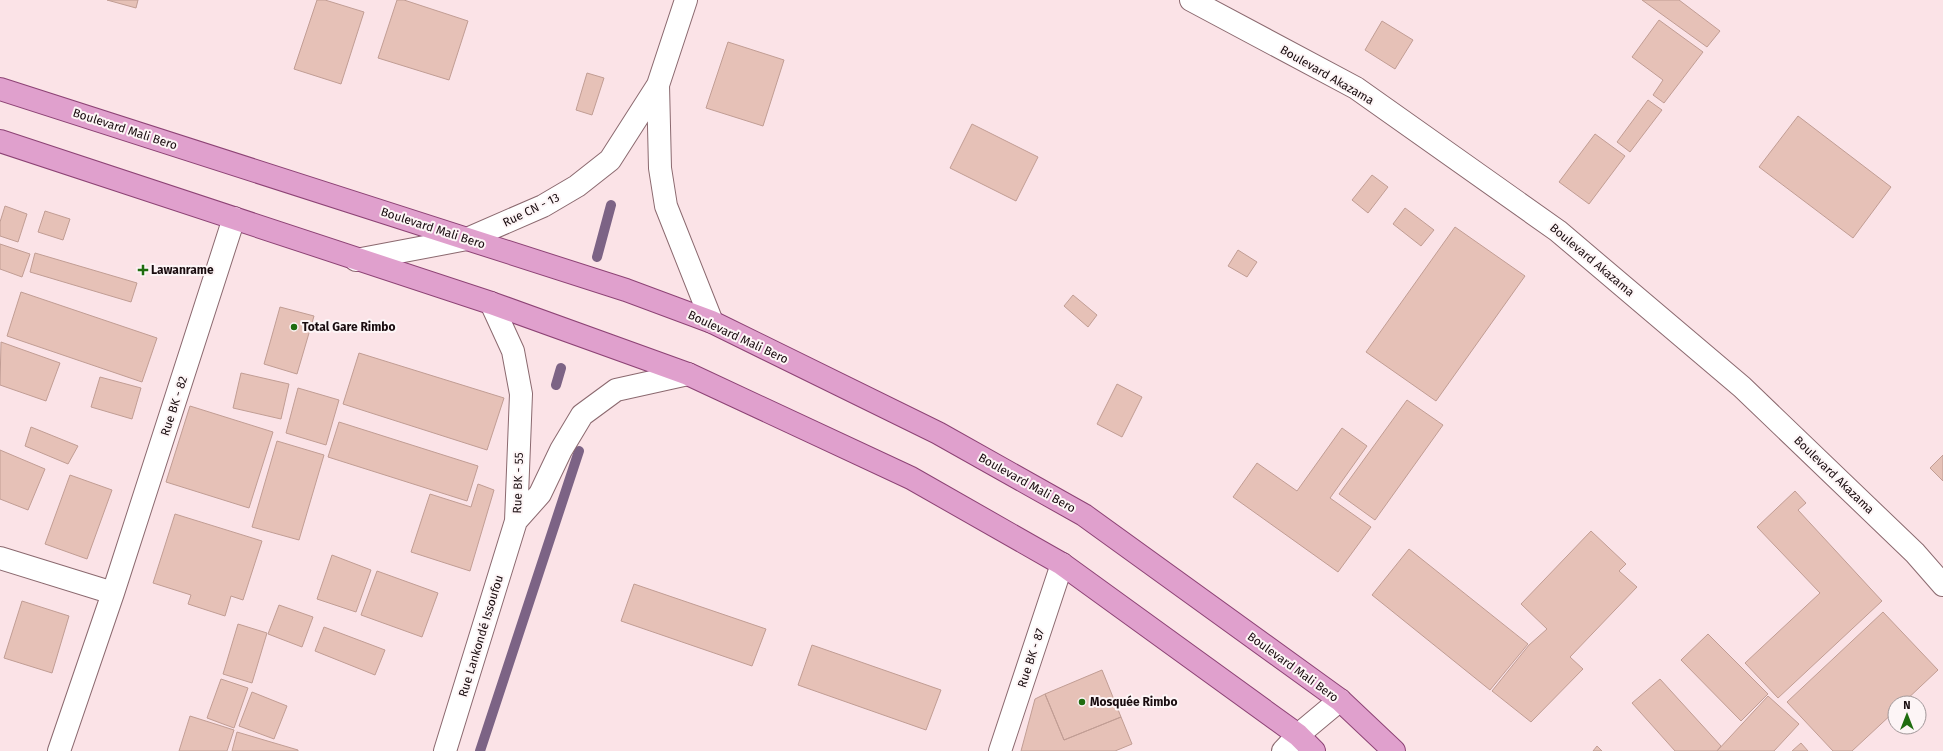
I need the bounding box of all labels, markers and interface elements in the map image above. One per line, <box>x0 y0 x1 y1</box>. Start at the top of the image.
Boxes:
street label: Boulevard Akazama <box>1278 42 1376 108</box>
street label: Boulevard Mali Bero <box>71 105 179 153</box>
street label: Rue CN - 13 <box>500 190 562 230</box>
street label: Boulevard Mali Bero <box>379 204 487 252</box>
street label: Boulevard Akazama <box>1547 221 1637 299</box>
place label: Lawanrame <box>151 263 214 277</box>
marker: Lawanrame <box>138 265 148 275</box>
street label: Boulevard Mali Bero <box>686 308 790 366</box>
place label: Total Gare Rimbo <box>302 320 396 334</box>
marker: Total Gare Rimbo <box>289 322 299 332</box>
street label: Rue BK - 82 <box>158 374 190 438</box>
street label: Boulevard Akazama <box>1791 433 1877 517</box>
street label: Boulevard Mali Bero <box>976 450 1078 516</box>
street label: Rue BK - 55 <box>510 452 526 514</box>
street label: Rue Lankondé Issoufou <box>456 573 506 699</box>
street label: Rue BK - 87 <box>1015 627 1047 689</box>
street label: Boulevard Mali Bero <box>1245 629 1341 705</box>
place label: Mosquée Rimbo <box>1090 695 1178 709</box>
north arrow <box>1887 695 1927 735</box>
marker: Mosquée Rimbo <box>1077 697 1087 707</box>
text: N <box>1903 699 1911 712</box>

